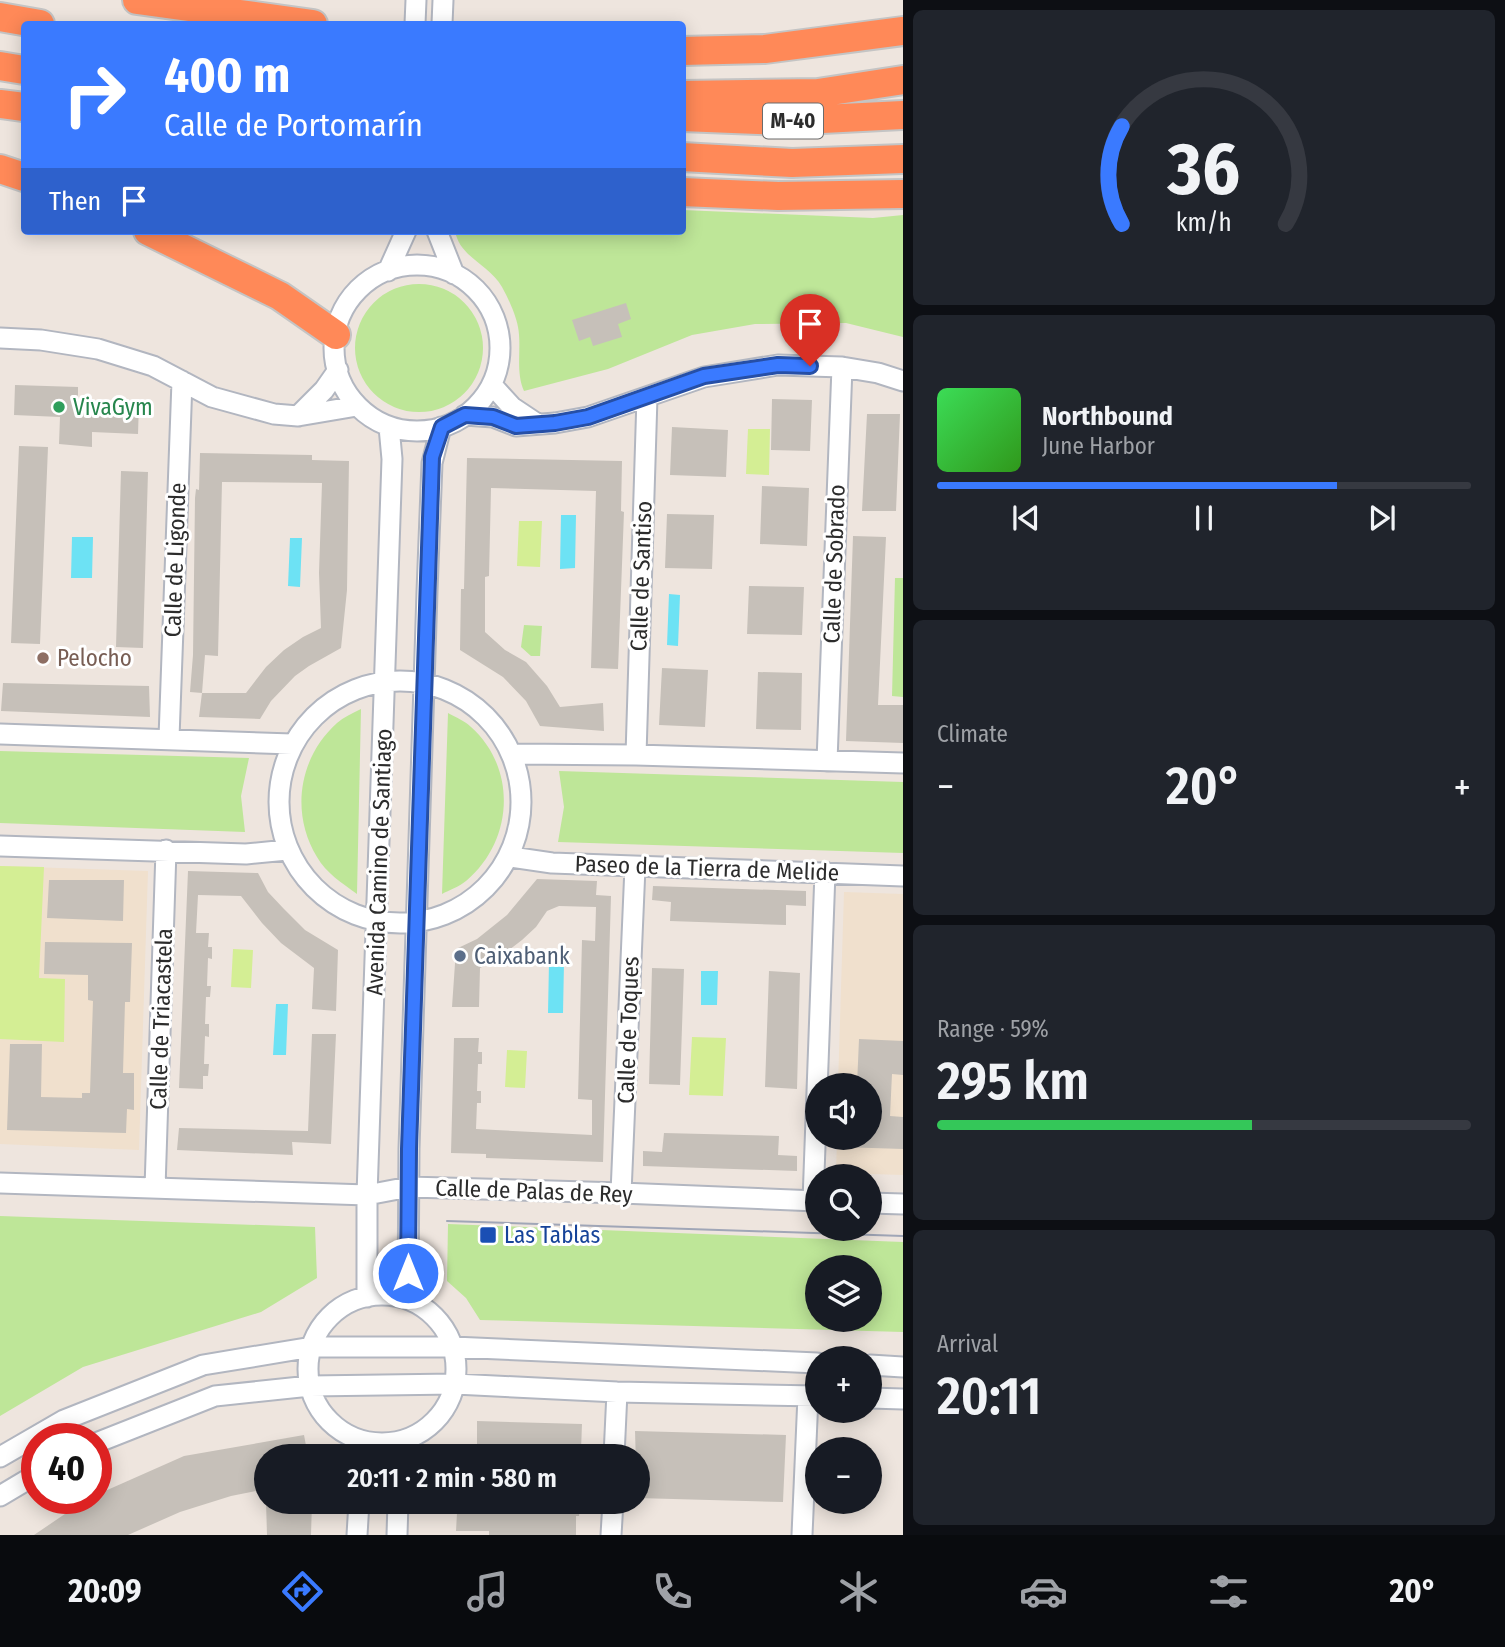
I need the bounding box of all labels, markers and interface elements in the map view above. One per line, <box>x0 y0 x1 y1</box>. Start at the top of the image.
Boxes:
text: 400 m <box>164 46 290 105</box>
icon: right <box>49 49 140 140</box>
road number: M-40 <box>763 104 823 138</box>
text: Calle de Portomarín <box>164 106 423 144</box>
text: 36 <box>1167 126 1240 213</box>
icon: arrive <box>115 182 153 220</box>
text: Then <box>49 186 101 217</box>
text: km/h <box>1176 207 1232 237</box>
pin <box>780 294 840 366</box>
icon: arrive <box>791 305 829 343</box>
place label: VivaGym <box>73 393 153 421</box>
marker: VivaGym <box>51 399 67 415</box>
text: Northbound <box>1042 401 1173 432</box>
text: June Harbor <box>1042 432 1155 460</box>
street label: Calle de Ligonde <box>158 482 192 638</box>
street label: Calle de Sobrado <box>817 484 851 644</box>
icon: previous <box>1007 499 1045 537</box>
icon: pause <box>1185 499 1223 537</box>
icon: next <box>1363 499 1401 537</box>
street label: Calle de Santiso <box>624 500 658 652</box>
place label: Pelocho <box>57 644 132 672</box>
marker: Pelocho <box>35 650 51 666</box>
text: Climate <box>937 720 1008 748</box>
street label: Avenida Camino de Santiago <box>360 728 398 996</box>
text: 20° <box>1166 755 1242 818</box>
text: − <box>937 764 954 810</box>
text: + <box>1454 764 1471 810</box>
street label: Paseo de la Tierra de Melide <box>574 849 840 887</box>
street label: Calle de Triacastela <box>144 928 178 1110</box>
place label: Caixabank <box>474 942 570 970</box>
marker: Caixabank <box>452 948 468 964</box>
street label: Calle de Toques <box>611 956 645 1104</box>
text: Range · 59% <box>937 1015 1049 1043</box>
text: 295 km <box>937 1050 1089 1113</box>
map controls <box>805 1073 882 1514</box>
button: sound <box>805 1073 882 1150</box>
button: search <box>805 1164 882 1241</box>
street label: Calle de Palas de Rey <box>435 1174 634 1208</box>
place label: Las Tablas <box>504 1221 600 1249</box>
marker: Las Tablas <box>478 1225 498 1245</box>
position arrow <box>371 1236 445 1310</box>
button: layers <box>805 1255 882 1332</box>
text: Arrival <box>937 1330 998 1358</box>
button: + <box>805 1346 882 1423</box>
text: 20:11 <box>937 1365 1041 1428</box>
speed limit sign: 40 <box>21 1423 112 1514</box>
button: − <box>805 1437 882 1514</box>
text: 20:11 · 2 min · 580 m <box>347 1463 557 1494</box>
icon: directions <box>278 1567 327 1616</box>
icon: music <box>463 1567 512 1616</box>
icon: phone <box>648 1567 697 1616</box>
icon: climate <box>834 1567 883 1616</box>
icon: car <box>1019 1567 1068 1616</box>
icon: filters <box>1204 1567 1253 1616</box>
text: 20:09 <box>68 1572 142 1610</box>
text: 20° <box>1390 1572 1437 1610</box>

